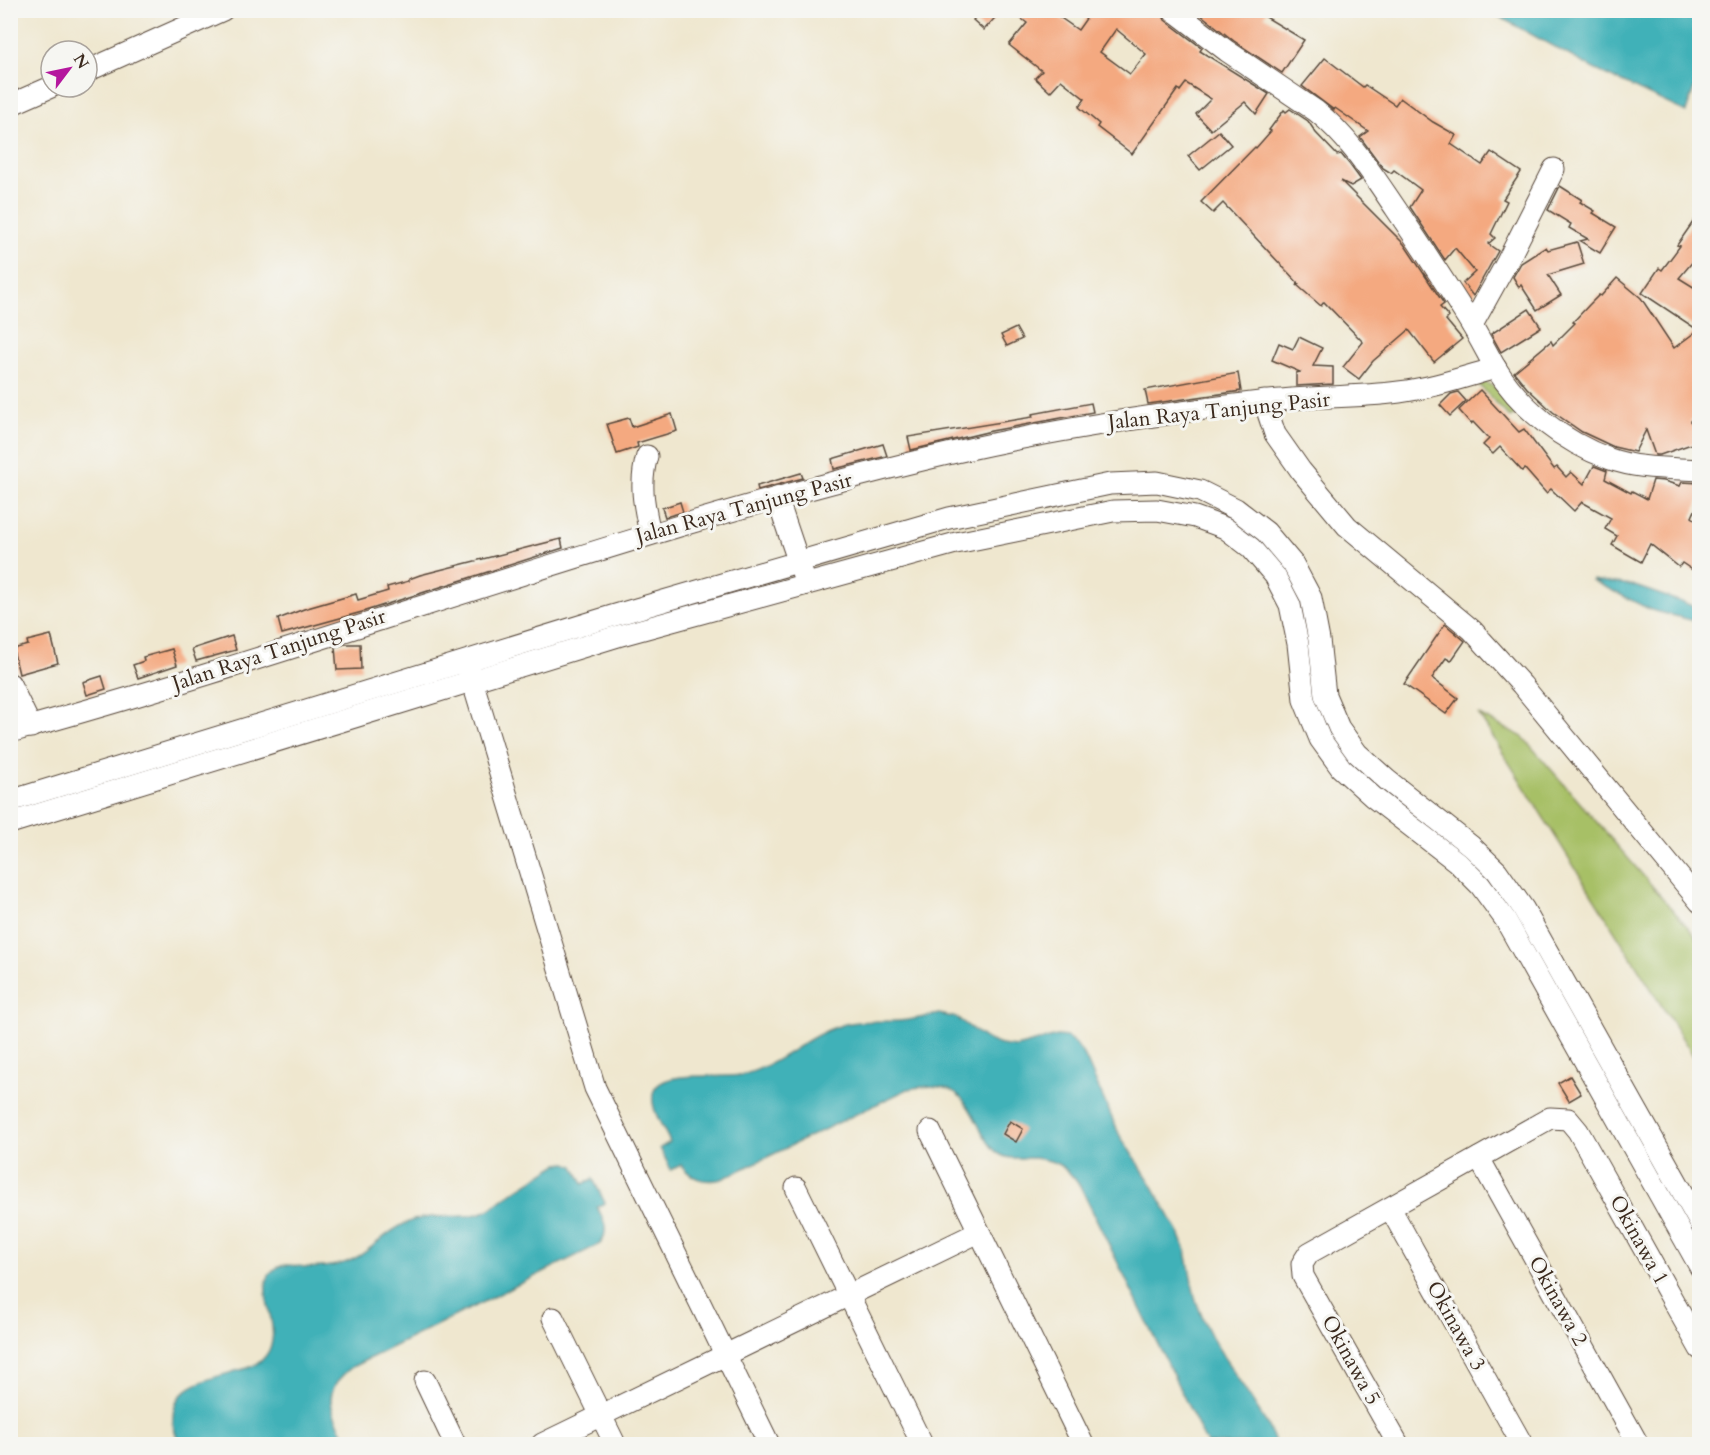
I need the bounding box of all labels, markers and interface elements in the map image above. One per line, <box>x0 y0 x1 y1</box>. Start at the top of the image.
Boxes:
north arrow <box>39 39 99 99</box>
text: N <box>68 50 94 73</box>
street label: Jalan Raya Tanjung Pasir <box>1104 385 1332 437</box>
street label: Jalan Raya Tanjung Pasir <box>630 465 856 552</box>
street label: Jalan Raya Tanjung Pasir <box>166 602 390 699</box>
street label: Okinawa 1 <box>1602 1190 1676 1290</box>
street label: Okinawa 2 <box>1521 1251 1595 1351</box>
street label: Okinawa 3 <box>1419 1276 1493 1376</box>
street label: Okinawa 5 <box>1314 1310 1388 1410</box>

